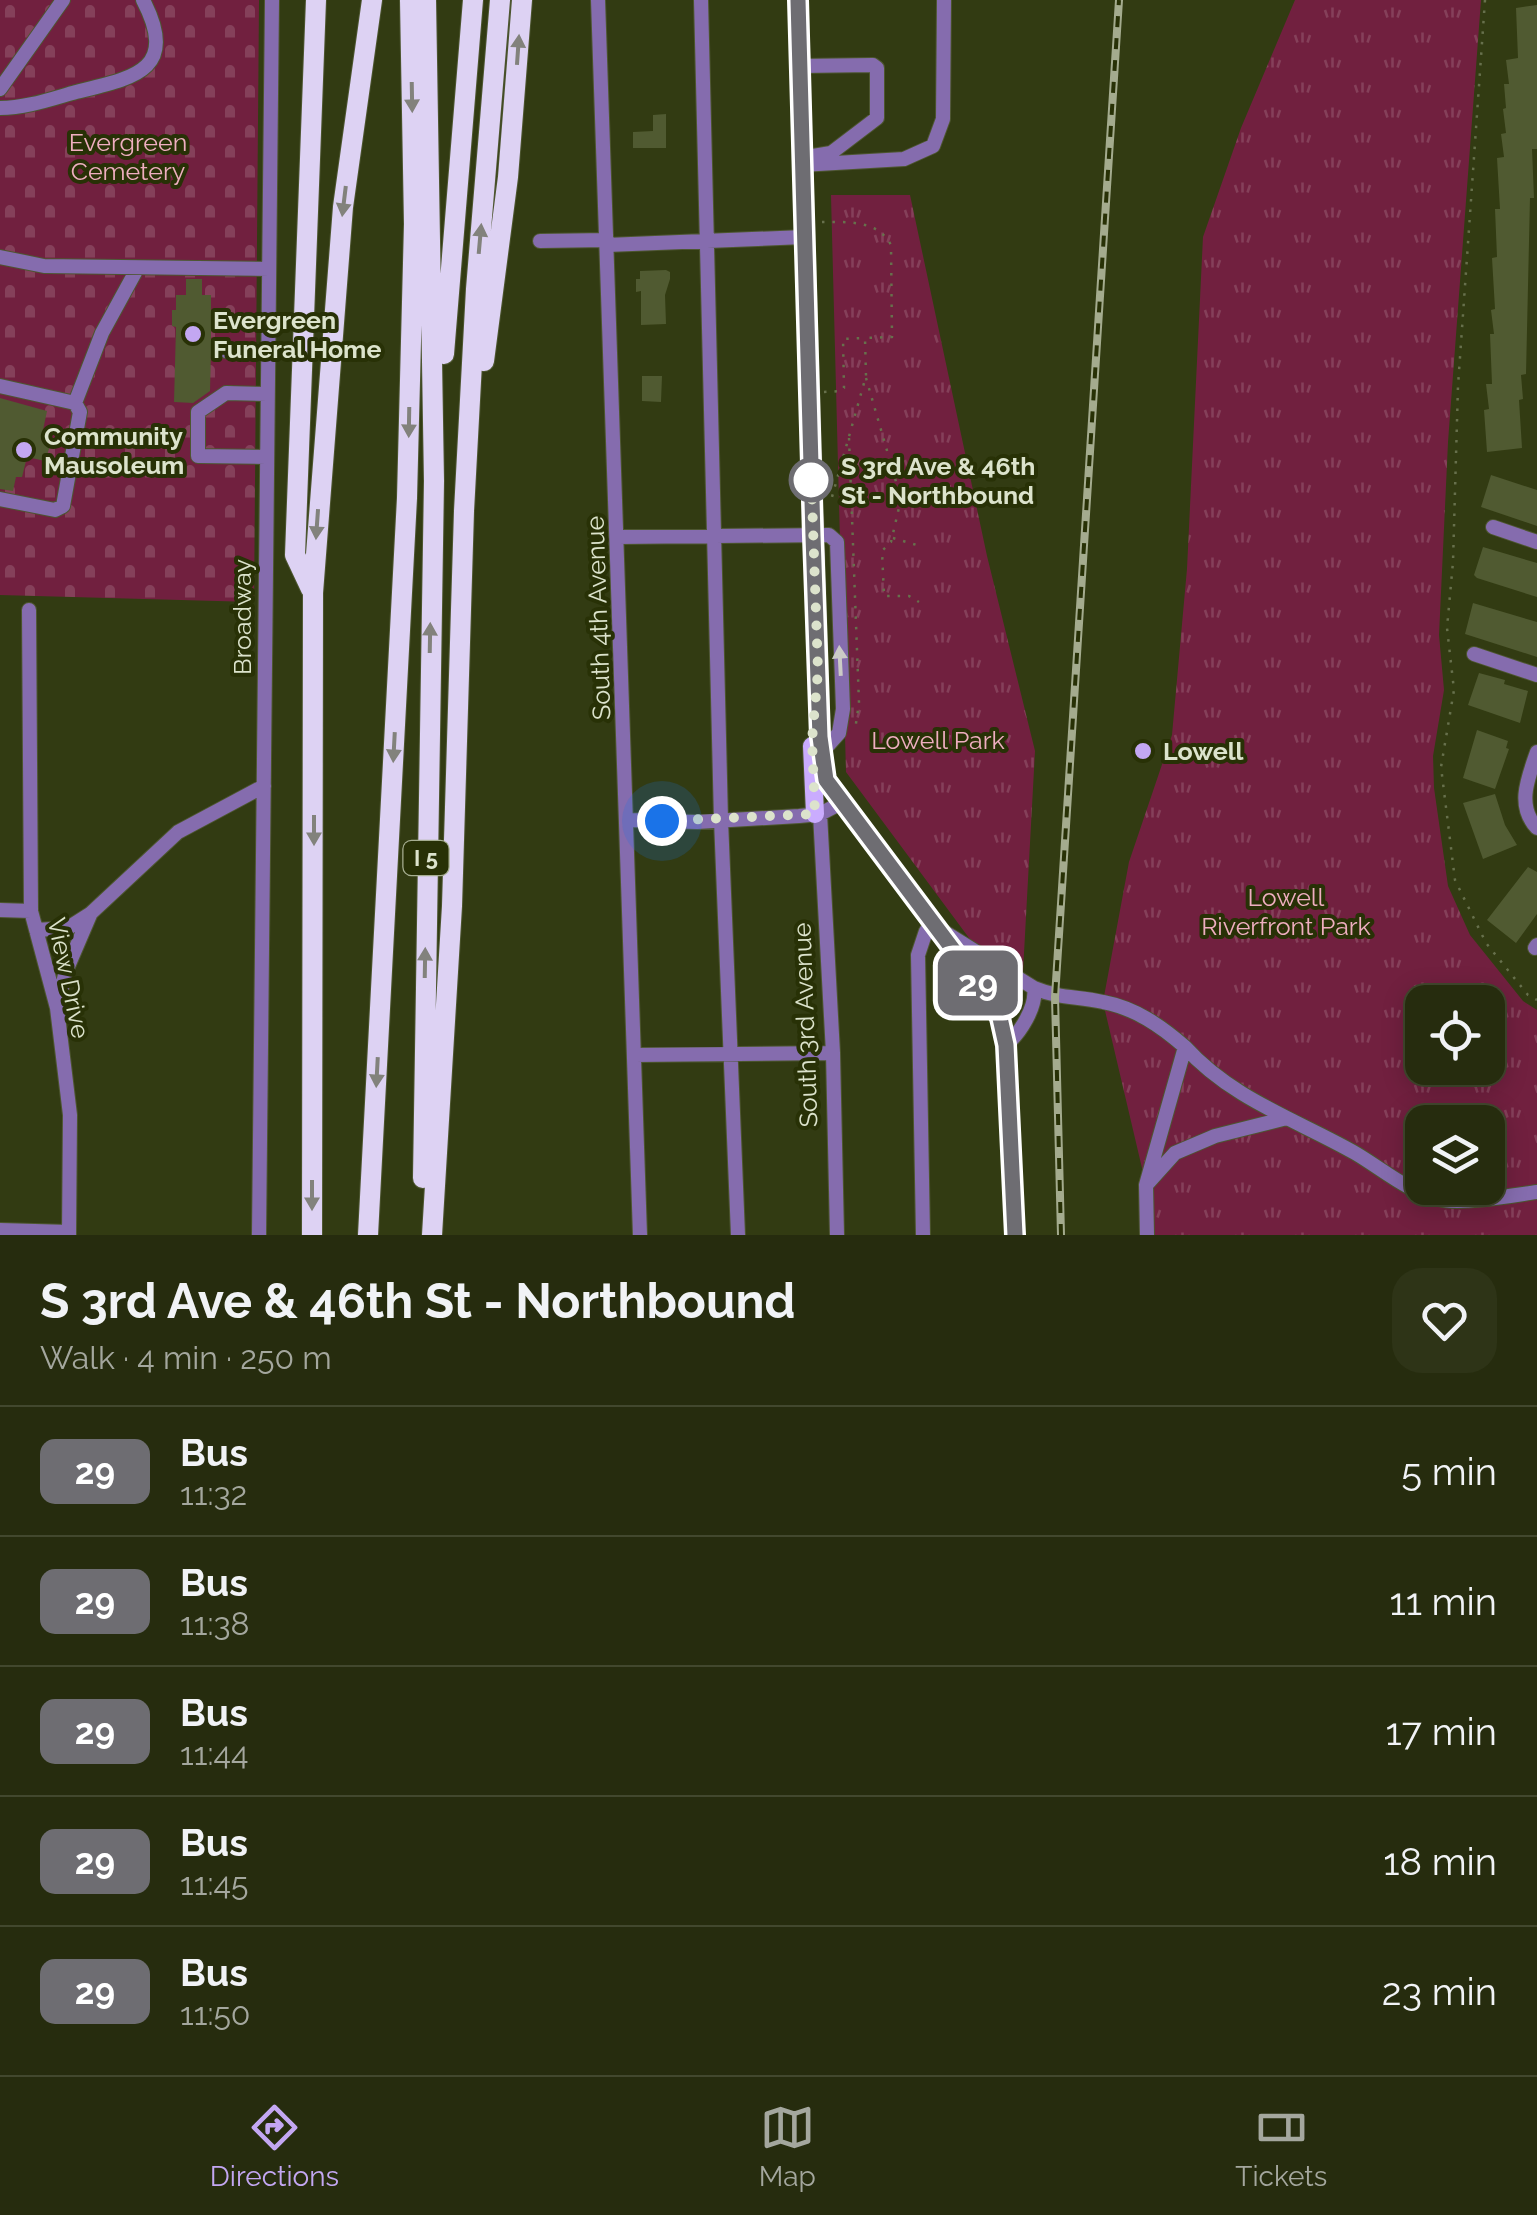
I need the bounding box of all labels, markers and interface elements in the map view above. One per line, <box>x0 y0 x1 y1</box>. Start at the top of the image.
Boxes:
one-way arrow <box>510 34 526 66</box>
one-way arrow <box>404 82 420 114</box>
park label: Evergreen Cemetery <box>69 127 187 186</box>
one-way arrow <box>336 185 352 217</box>
one-way arrow <box>473 222 489 254</box>
place label: Evergreen Funeral Home <box>213 305 381 364</box>
marker: Evergreen Funeral Home <box>182 323 204 345</box>
one-way arrow <box>401 407 417 439</box>
place label: Community Mausoleum <box>44 421 184 480</box>
marker: Community Mausoleum <box>13 439 35 461</box>
place label: S 3rd Ave & 46th St - Northbound <box>841 451 1035 510</box>
marker: S 3rd Ave & 46th St - Northbound <box>790 459 832 501</box>
one-way arrow <box>309 509 325 541</box>
street label: South 4th Avenue <box>579 515 617 721</box>
street label: Broadway <box>227 559 257 675</box>
one-way arrow <box>423 621 439 653</box>
one-way arrow <box>832 645 848 677</box>
park label: Lowell Park <box>871 725 1006 755</box>
one-way arrow <box>386 732 402 764</box>
place label: Lowell <box>1163 736 1244 766</box>
marker: Lowell <box>1132 740 1154 762</box>
your location <box>637 796 687 846</box>
one-way arrow <box>306 815 322 847</box>
road number: I 5 <box>404 841 448 875</box>
park label: Lowell Riverfront Park <box>1201 882 1372 941</box>
street label: View Drive <box>42 915 96 1041</box>
street label: South 3rd Avenue <box>786 922 824 1128</box>
one-way arrow <box>417 946 433 978</box>
line badge: 29 <box>933 950 1023 1016</box>
text: 29 <box>958 963 998 1004</box>
map controls <box>1405 985 1505 1205</box>
button: locate <box>1405 985 1505 1085</box>
one-way arrow <box>369 1056 385 1088</box>
button: layers <box>1405 1105 1505 1205</box>
one-way arrow <box>304 1180 320 1212</box>
button: heart <box>1392 1268 1497 1373</box>
text: S 3rd Ave & 46th St - Northbound <box>40 1273 796 1329</box>
text: Walk · 4 min · 250 m <box>40 1339 332 1376</box>
text: Bus <box>180 1430 248 1475</box>
text: 5 min <box>1401 1449 1497 1494</box>
text: 29 <box>75 1451 115 1492</box>
text: 11:32 <box>180 1475 247 1512</box>
text: Bus <box>180 1560 248 1605</box>
text: 11 min <box>1389 1579 1497 1624</box>
text: 29 <box>75 1581 115 1622</box>
text: 11:38 <box>180 1605 249 1642</box>
text: Bus <box>180 1690 248 1735</box>
text: 17 min <box>1386 1709 1497 1754</box>
text: 29 <box>75 1711 115 1752</box>
text: 11:44 <box>180 1735 248 1772</box>
text: Bus <box>180 1820 248 1865</box>
text: 18 min <box>1383 1839 1497 1884</box>
text: 29 <box>75 1841 115 1882</box>
text: 11:45 <box>180 1865 248 1902</box>
text: Bus <box>180 1950 248 1995</box>
text: 23 min <box>1382 1969 1497 2014</box>
text: 29 <box>75 1971 115 2012</box>
text: 11:50 <box>180 1995 250 2032</box>
tab: Directions <box>210 2100 339 2193</box>
tab: Map <box>759 2100 816 2193</box>
tab: Tickets <box>1235 2100 1327 2193</box>

